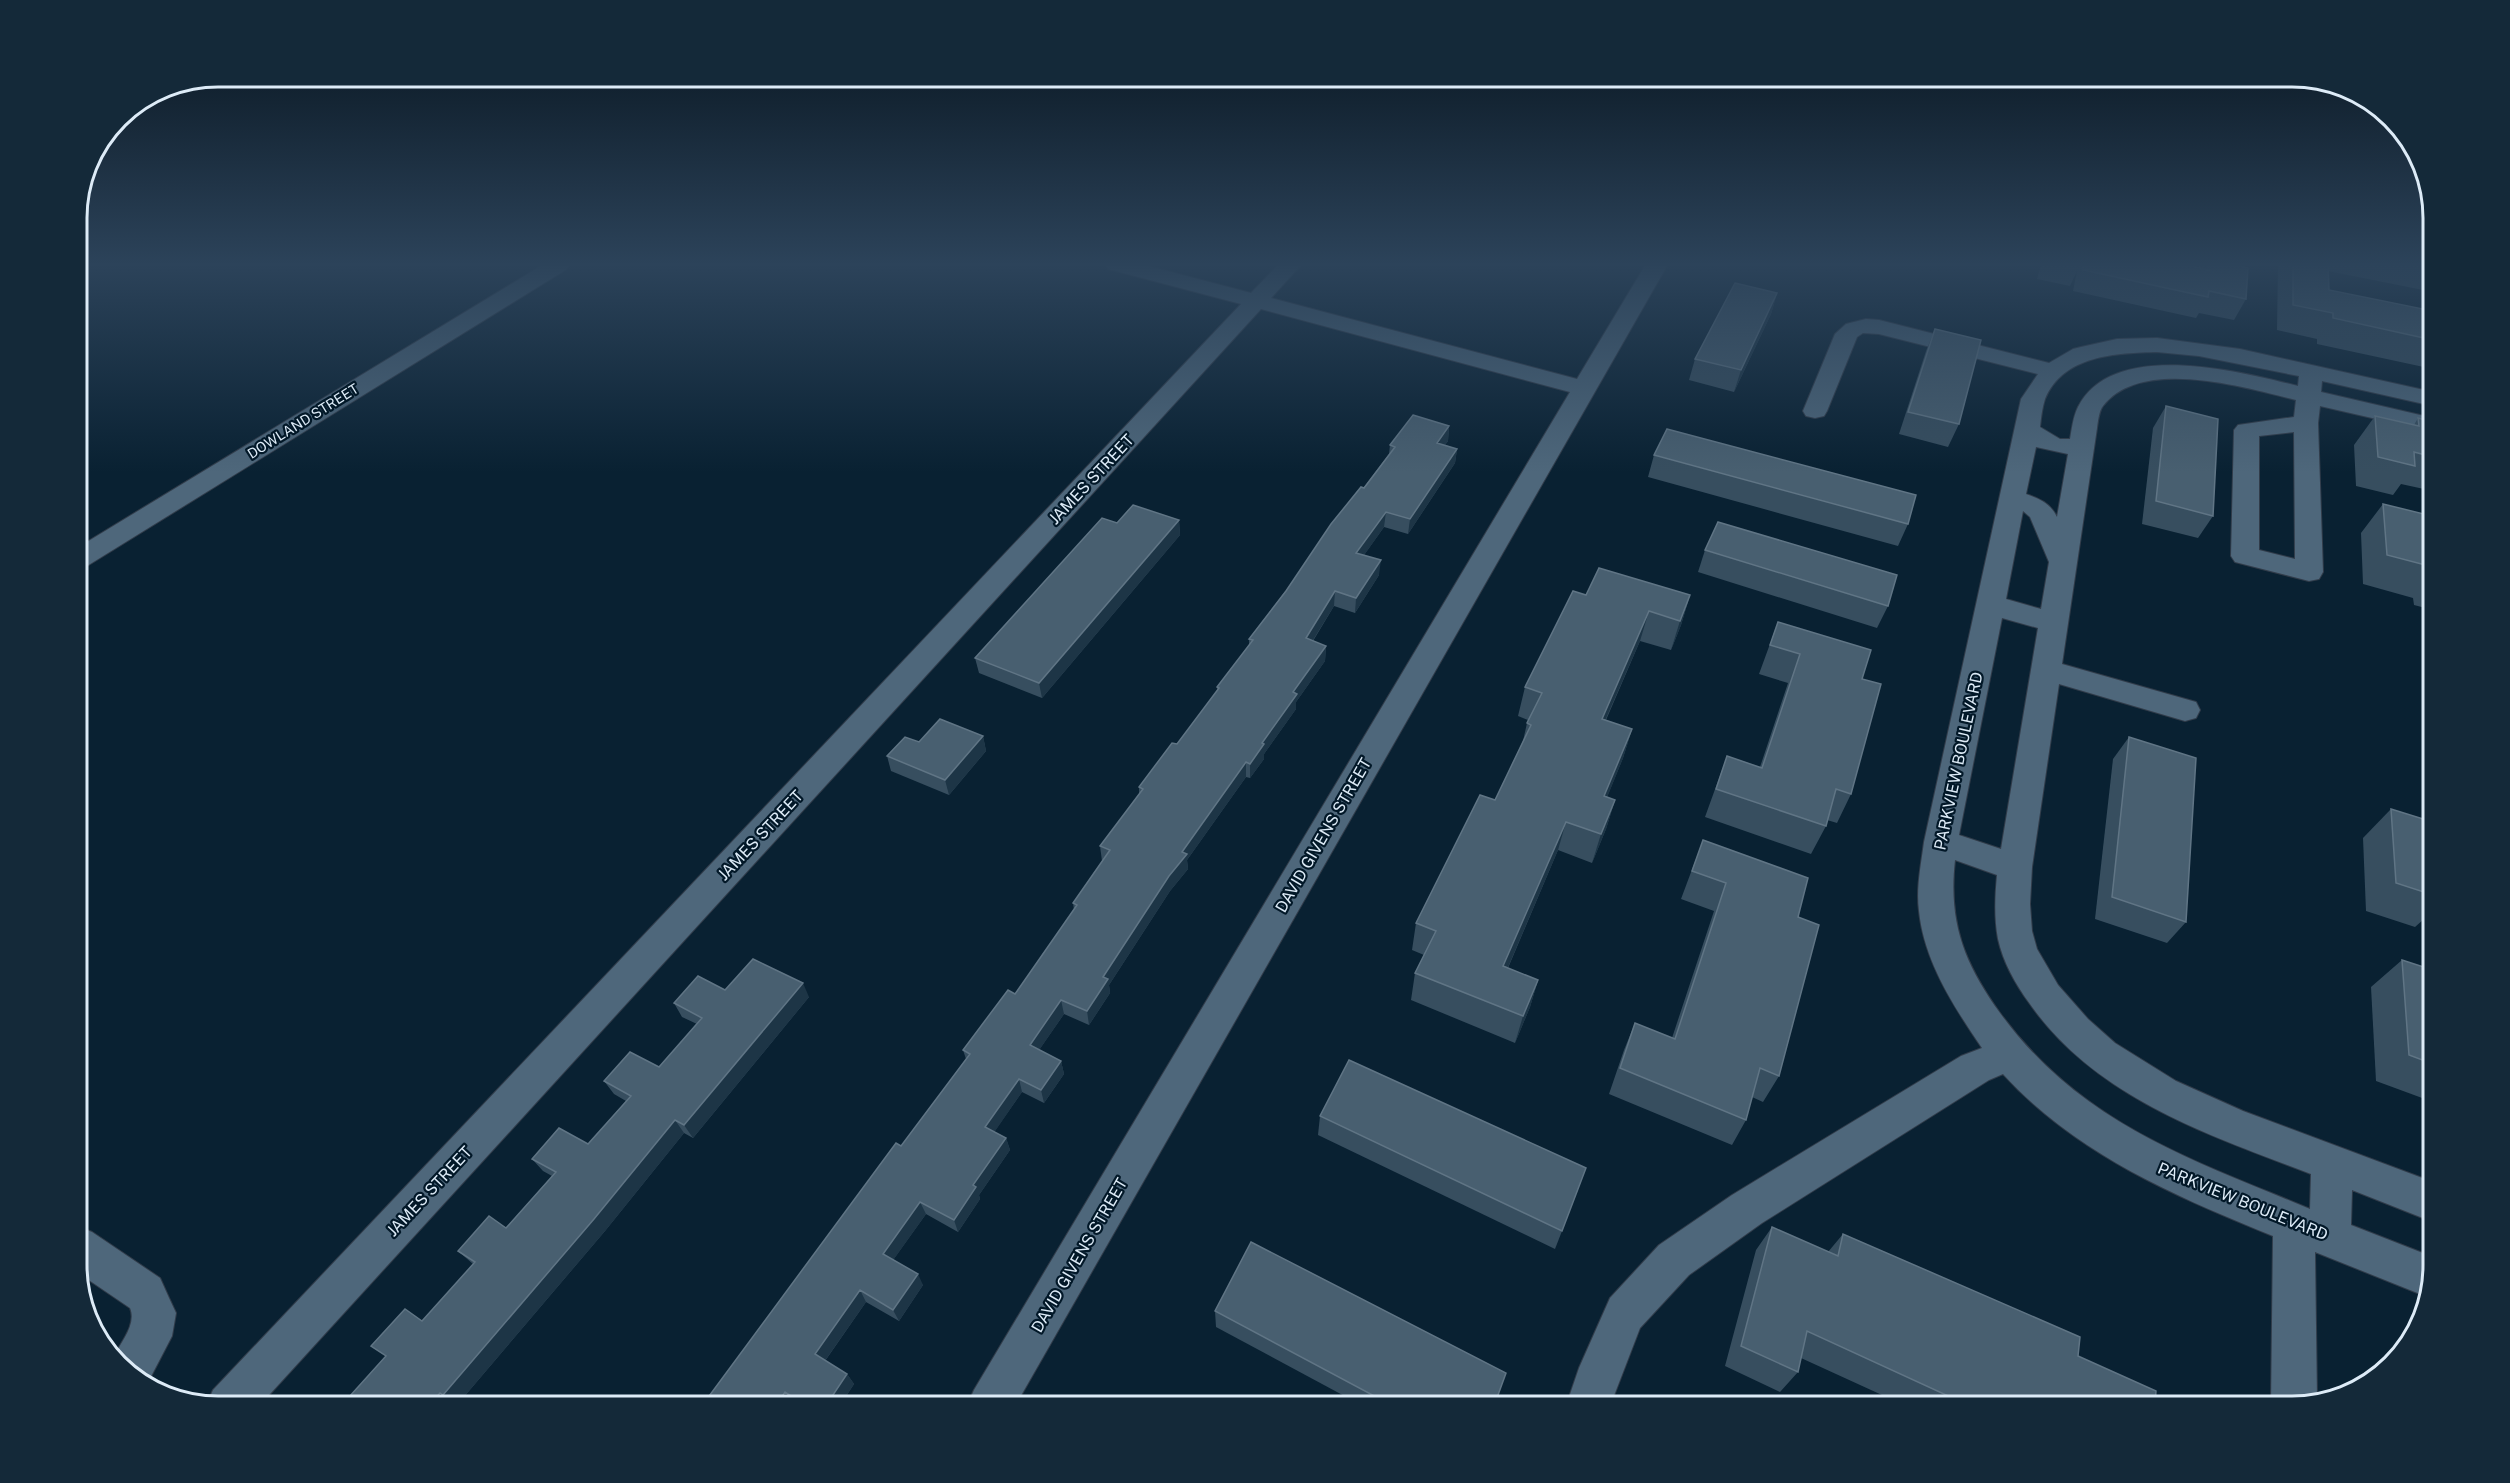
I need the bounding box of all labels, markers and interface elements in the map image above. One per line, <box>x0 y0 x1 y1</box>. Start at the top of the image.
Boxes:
street label: DOWLAND STREET <box>244 380 362 462</box>
street label: JAMES STREET <box>1045 430 1138 528</box>
street label: PARKVIEW BOULEVARD <box>1930 670 1987 852</box>
street label: DAVID GIVENS STREET <box>1272 754 1376 916</box>
street label: JAMES STREET <box>714 786 807 884</box>
street label: JAMES STREET <box>383 1142 476 1240</box>
street label: PARKVIEW BOULEVARD <box>2155 1159 2331 1244</box>
street label: DAVID GIVENS STREET <box>1028 1174 1132 1336</box>

